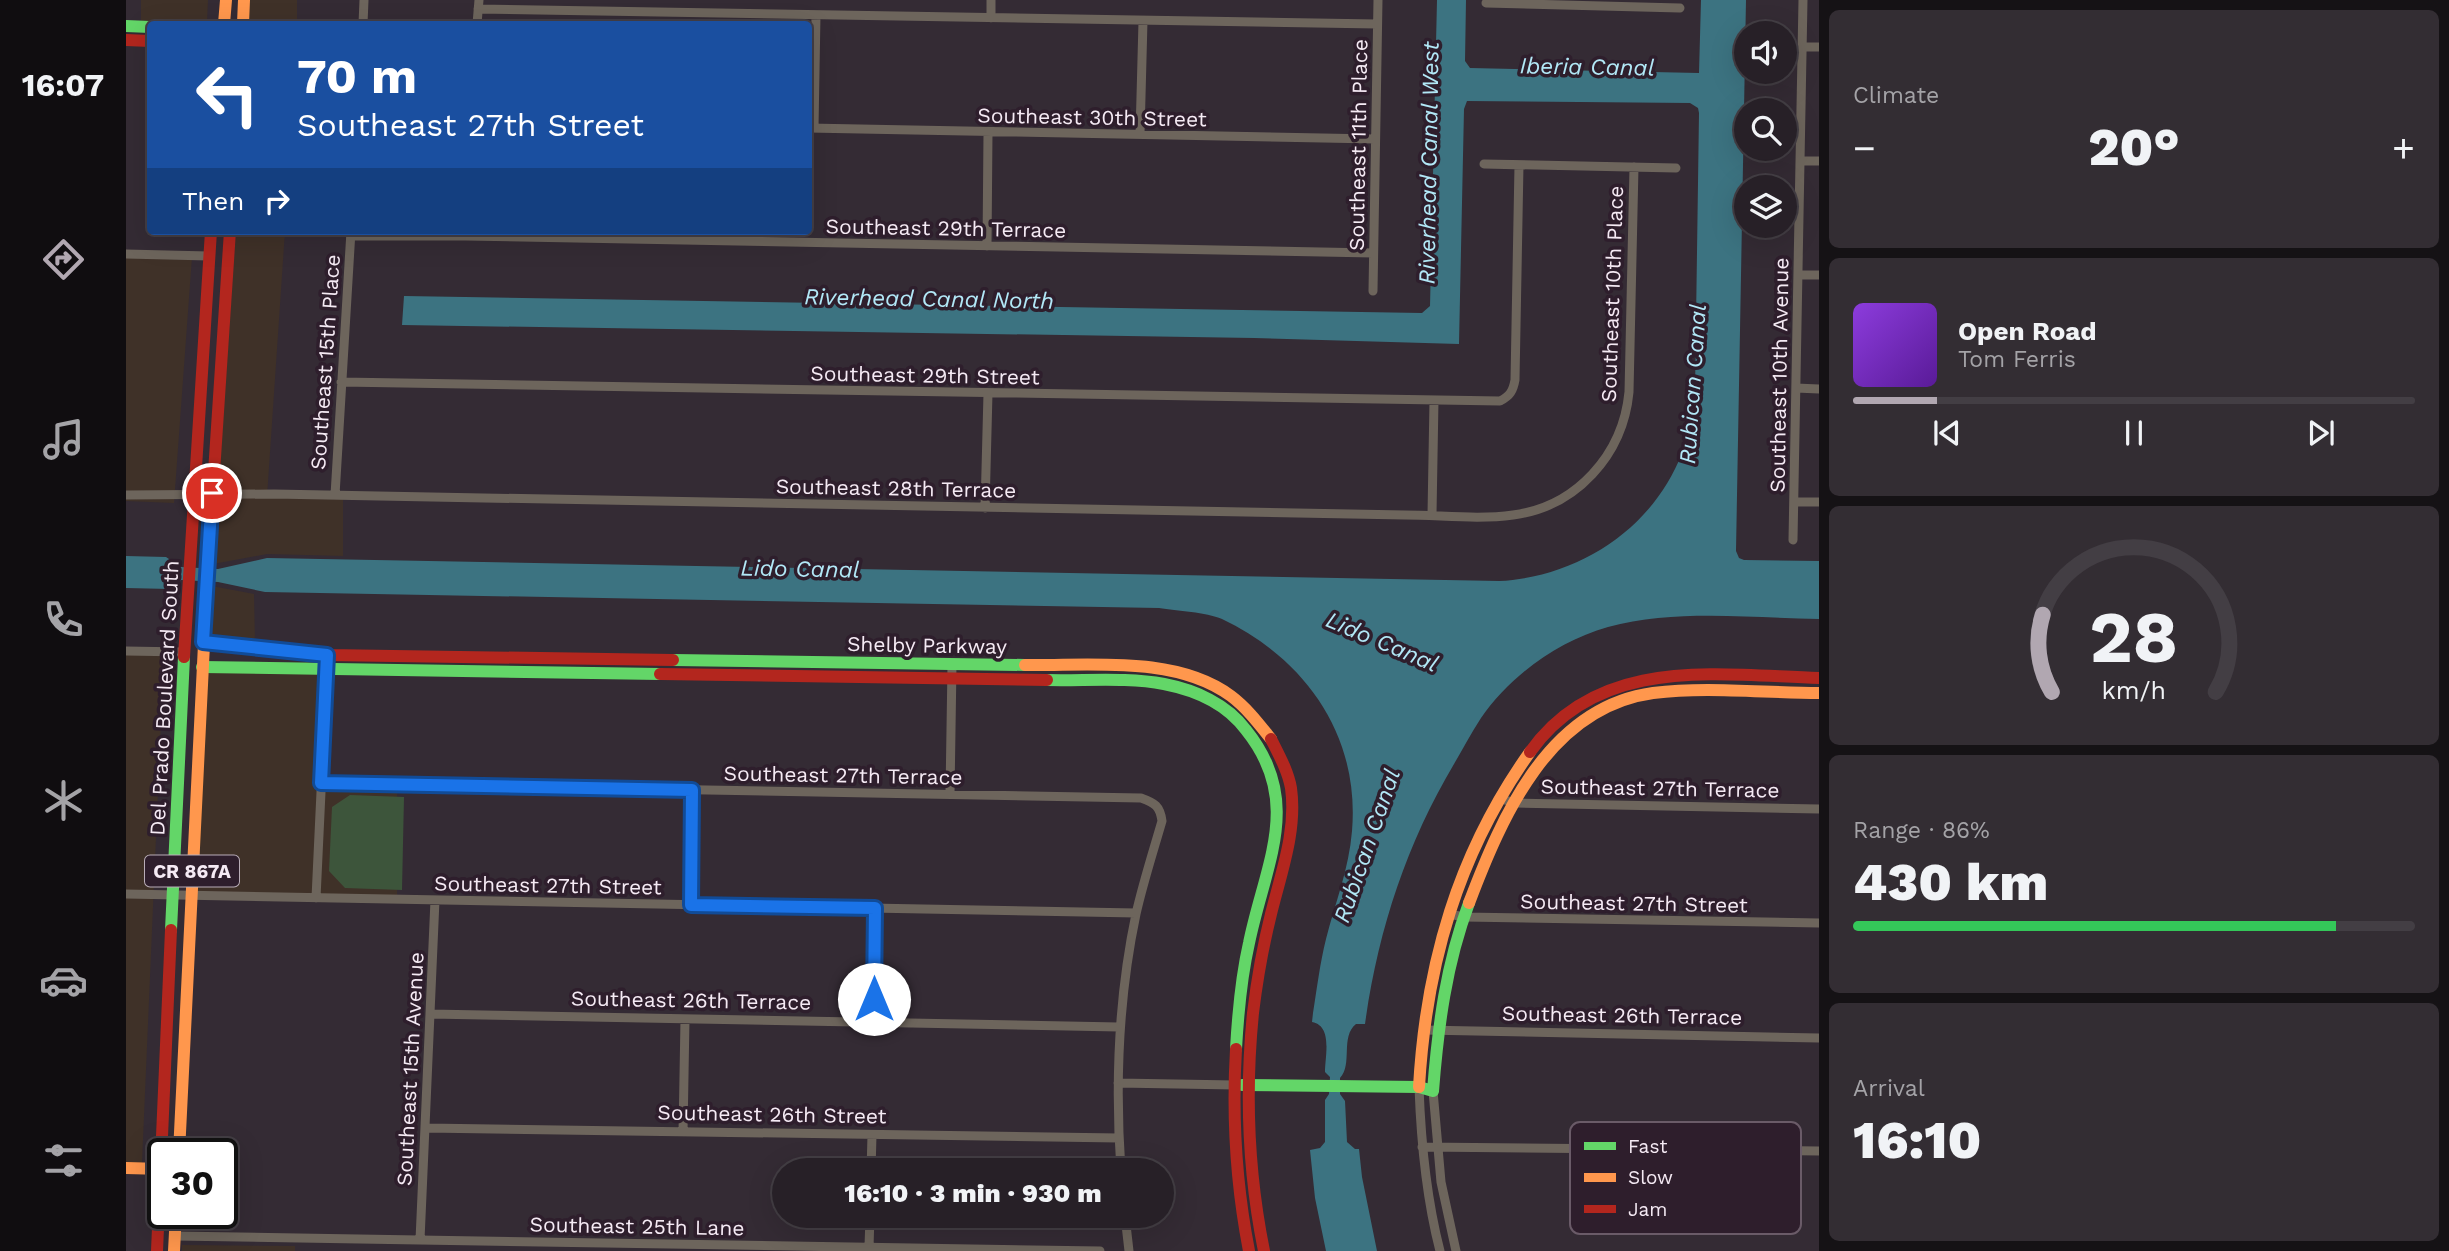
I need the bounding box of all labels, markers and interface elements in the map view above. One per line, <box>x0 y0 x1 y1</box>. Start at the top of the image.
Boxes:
map controls <box>1734 21 1797 238</box>
button: sound <box>1734 21 1797 84</box>
street label: Southeast 11th Place <box>1344 39 1372 251</box>
water label: Riverhead Canal West <box>1413 41 1445 285</box>
text: 70 m <box>297 47 417 105</box>
icon: left <box>182 49 273 140</box>
water label: Iberia Canal <box>1519 52 1655 82</box>
text: 16:07 <box>22 66 104 104</box>
text: Climate <box>1853 82 1939 109</box>
button: search <box>1734 98 1797 161</box>
street label: Southeast 30th Street <box>977 103 1207 132</box>
text: Southeast 27th Street <box>297 106 644 144</box>
text: 20° <box>2088 117 2180 178</box>
text: − <box>1853 126 1876 170</box>
text: + <box>2392 126 2415 170</box>
button: layers <box>1734 175 1797 238</box>
icon: right <box>258 182 296 220</box>
street label: Southeast 10th Place <box>1596 185 1628 403</box>
text: Then <box>182 186 244 216</box>
street label: Southeast 29th Terrace <box>826 213 1066 243</box>
icon: directions <box>39 235 88 284</box>
street label: Southeast 15th Place <box>305 253 345 471</box>
street label: Southeast 10th Avenue <box>1764 257 1794 493</box>
water label: Riverhead Canal North <box>804 283 1054 315</box>
water label: Rubican Canal <box>1674 303 1712 465</box>
text: Open Road <box>1958 316 2096 346</box>
text: Tom Ferris <box>1958 346 2076 373</box>
street label: Southeast 29th Street <box>810 361 1040 390</box>
icon: previous <box>1928 414 1966 452</box>
icon: pause <box>2115 414 2153 452</box>
icon: next <box>2302 414 2340 452</box>
icon: music <box>39 415 88 464</box>
pin <box>182 463 242 523</box>
street label: Southeast 28th Terrace <box>776 473 1016 503</box>
icon: arrive <box>193 474 231 512</box>
water label: Lido Canal <box>740 554 860 584</box>
street label: Del Prado Boulevard South <box>144 560 184 836</box>
text: 28 <box>2089 594 2179 680</box>
icon: phone <box>39 595 88 644</box>
water label: Lido Canal <box>1322 606 1442 678</box>
street label: Shelby Parkway <box>847 631 1007 659</box>
text: km/h <box>2102 675 2166 704</box>
street label: Southeast 27th Terrace <box>723 760 963 790</box>
water label: Rubican Canal <box>1328 766 1406 926</box>
street label: Southeast 27th Terrace <box>1540 773 1780 803</box>
icon: climate <box>39 776 88 825</box>
text: Range · 86% <box>1853 817 1990 844</box>
text: 430 km <box>1853 852 2048 913</box>
road number: CR 867A <box>145 856 239 886</box>
street label: Southeast 27th Street <box>434 871 662 899</box>
street label: Southeast 27th Street <box>1520 889 1748 917</box>
street label: Southeast 15th Avenue <box>391 951 429 1187</box>
icon: car <box>39 956 88 1005</box>
position arrow <box>837 962 911 1036</box>
street label: Southeast 26th Terrace <box>571 985 811 1015</box>
street label: Southeast 26th Terrace <box>1502 1000 1742 1030</box>
text: Arrival <box>1853 1075 1925 1102</box>
street label: Southeast 26th Street <box>657 1100 887 1129</box>
text: 16:10 <box>1853 1110 1981 1171</box>
legend <box>1570 1122 1801 1234</box>
text: Fast <box>1628 1135 1667 1158</box>
icon: filters <box>39 1136 88 1185</box>
speed limit sign: 30 <box>147 1138 238 1229</box>
text: Slow <box>1628 1166 1673 1189</box>
text: 16:10 · 3 min · 930 m <box>844 1178 1102 1208</box>
text: Jam <box>1628 1198 1667 1221</box>
street label: Southeast 25th Lane <box>529 1212 745 1240</box>

